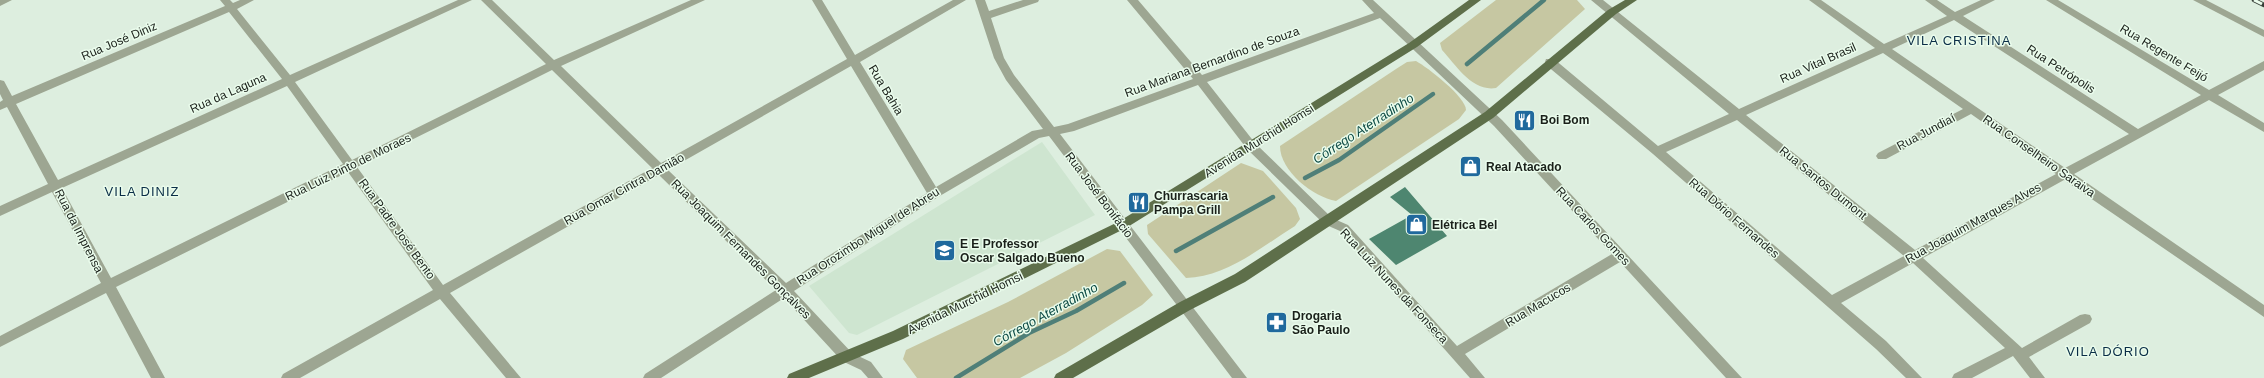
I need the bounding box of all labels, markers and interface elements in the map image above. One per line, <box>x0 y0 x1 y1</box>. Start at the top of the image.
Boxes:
street label: Rua José Diniz <box>79 19 159 63</box>
street label: Rua Regente Feijó <box>2118 21 2211 85</box>
street label: Rua Mariana Bernardino de Souza <box>1123 24 1302 100</box>
district label: VILA CRISTINA <box>1907 33 2011 48</box>
street label: Rua Vital Brasil <box>1778 40 1858 86</box>
street label: Rua Petrópolis <box>2024 42 2098 96</box>
street label: Rua Bahia <box>866 62 907 118</box>
street label: Rua da Laguna <box>188 70 269 116</box>
water label: Córrego Aterradinho <box>1310 90 1417 167</box>
street label: Avenida Murchid Homsi <box>1202 102 1316 180</box>
restaurant icon: Boi Bom <box>1511 107 1537 133</box>
street label: Rua Jundiaí <box>1894 110 1958 153</box>
street label: Rua Conselheiro Saraiva <box>1980 112 2098 200</box>
place label: Boi Bom <box>1540 113 1589 127</box>
street label: Rua Luiz Pinto de Moraes <box>283 130 413 204</box>
street label: Rua Santos Dumont <box>1777 144 1870 223</box>
street label: Rua José Bonifácio <box>1062 149 1136 241</box>
street label: Rua Omar Cintra Damião <box>561 150 687 228</box>
shop icon: Real Atacado <box>1458 154 1484 180</box>
place label: Real Atacado <box>1486 160 1562 174</box>
street label: Rua Dório Fernandes <box>1686 175 1782 261</box>
street label: Rua Padre José Bento <box>356 176 438 282</box>
street label: Rua Joaquim Fernandes Gonçalves <box>668 176 814 322</box>
street label: Rua Joaquim Marques Alves <box>1903 180 2043 266</box>
district label: VILA DINIZ <box>104 184 180 199</box>
street label: Rua Carlos Gomes <box>1553 184 1633 268</box>
street label: Rua Orozimbo Miguel de Abreu <box>794 185 942 287</box>
street label: Rua da Imprensa <box>52 187 106 275</box>
place label: Churrascaria Pampa Grill <box>1154 189 1228 217</box>
restaurant icon: Churrascaria Pampa Grill <box>1125 190 1151 216</box>
shop icon: Elétrica Bel <box>1403 212 1429 238</box>
place label: Elétrica Bel <box>1432 218 1497 232</box>
street label: Rua Luiz Nunes da Fonseca <box>1337 226 1451 346</box>
place label: E E Professor Oscar Salgado Bueno <box>960 237 1085 265</box>
school or university icon: E E Professor Oscar Salgado Bueno <box>932 238 958 264</box>
street label: Avenida Murchid Homsi <box>905 269 1025 337</box>
water label: Córrego Aterradinho <box>990 279 1100 349</box>
street label: Rua Macucos <box>1503 280 1573 330</box>
place label: Drogaria São Paulo <box>1292 309 1350 337</box>
pharmacy icon: Drogaria São Paulo <box>1264 310 1290 336</box>
district label: VILA DÓRIO <box>2066 344 2150 359</box>

